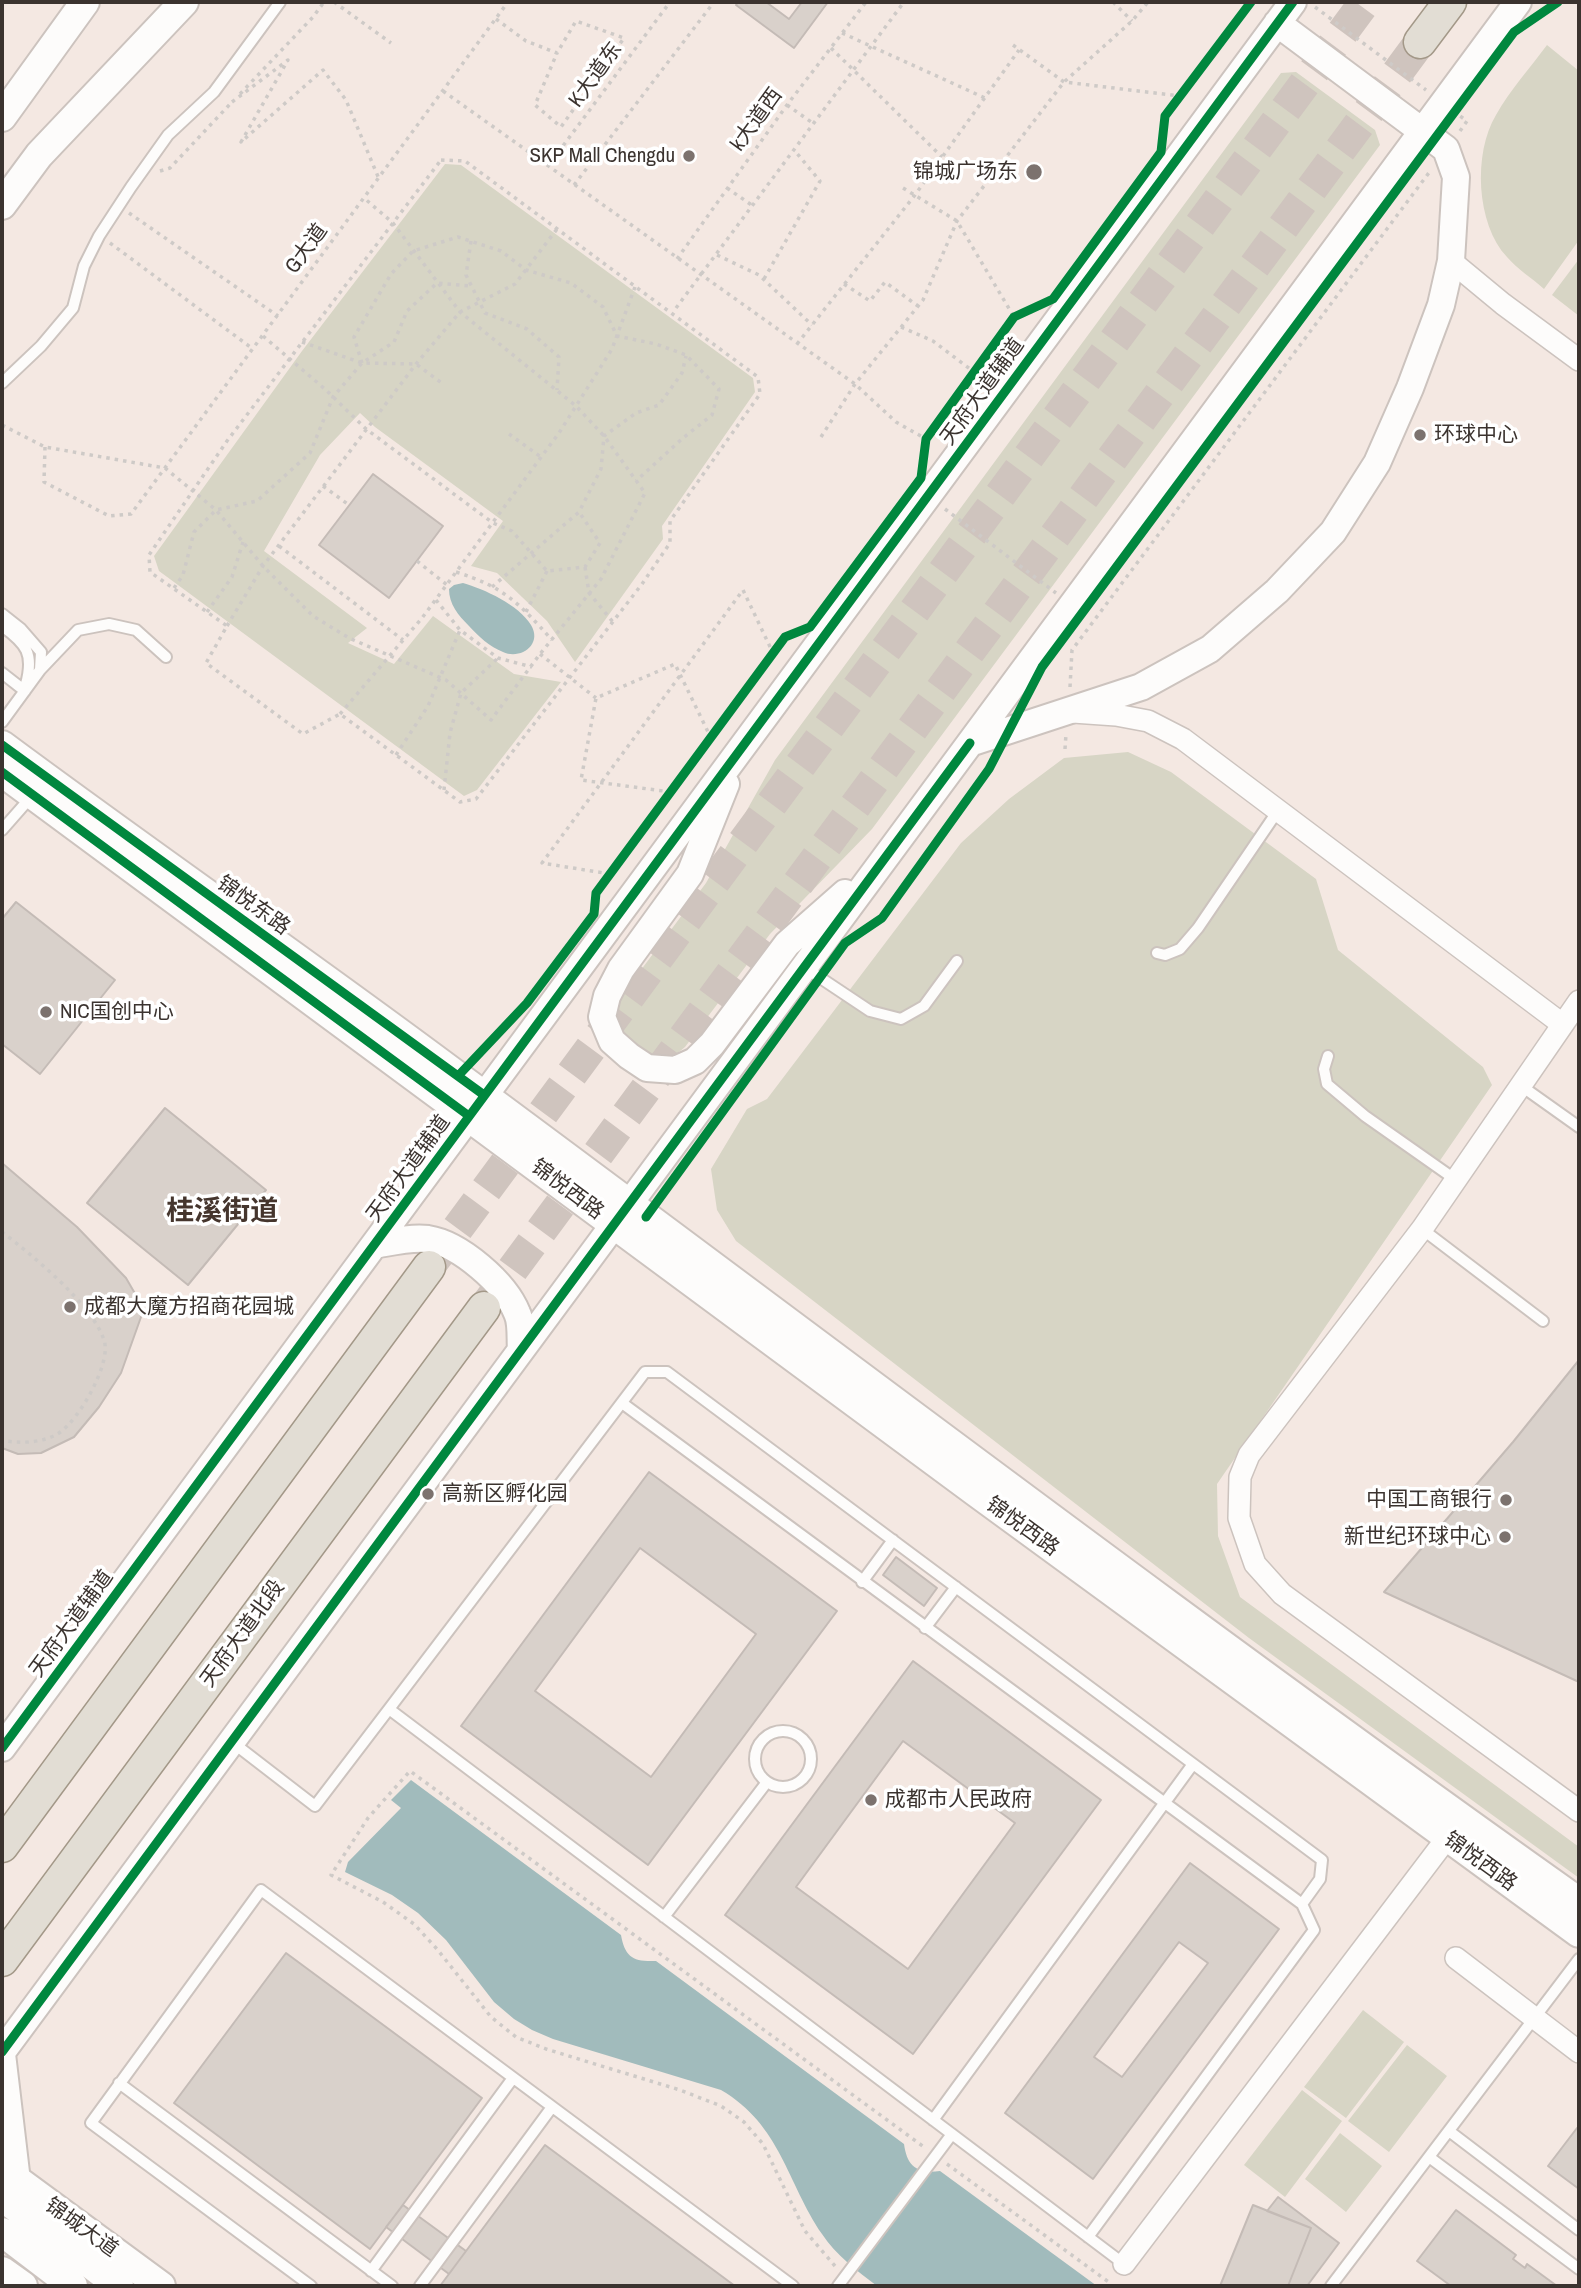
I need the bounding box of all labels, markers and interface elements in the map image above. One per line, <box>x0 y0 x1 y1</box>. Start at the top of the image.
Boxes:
street label: K大道东 <box>564 37 628 113</box>
street label: k大道西 <box>726 84 788 156</box>
place label: SKP Mall Chengdu <box>530 143 675 169</box>
marker: SKP Mall Chengdu <box>681 148 697 164</box>
place label: 锦城广场东 <box>913 159 1018 185</box>
marker: 锦城广场东 <box>1024 162 1044 182</box>
street label: G大道 <box>281 219 333 279</box>
street label: 天府大道辅道 <box>936 334 1030 450</box>
place label: 环球中心 <box>1434 422 1518 448</box>
marker: 环球中心 <box>1412 427 1428 443</box>
street label: 锦悦东路 <box>212 871 294 941</box>
place label: NIC国创中心 <box>60 999 174 1025</box>
marker: NIC国创中心 <box>38 1004 54 1020</box>
street label: 天府大道辅道 <box>362 1111 456 1227</box>
street label: 锦悦西路 <box>526 1155 608 1225</box>
district label: 桂溪街道 <box>166 1195 278 1229</box>
place label: 成都大魔方招商花园城 <box>84 1294 294 1320</box>
marker: 成都大魔方招商花园城 <box>62 1299 78 1315</box>
place label: 高新区孵化园 <box>442 1481 568 1507</box>
marker: 高新区孵化园 <box>420 1486 436 1502</box>
place label: 中国工商银行 <box>1366 1487 1492 1513</box>
street label: 锦悦西路 <box>981 1492 1063 1562</box>
marker: 中国工商银行 <box>1498 1492 1514 1508</box>
place label: 新世纪环球中心 <box>1344 1524 1491 1550</box>
marker: 新世纪环球中心 <box>1497 1529 1513 1545</box>
street label: 天府大道辅道 <box>25 1566 119 1682</box>
street label: 天府大道北段 <box>196 1576 290 1692</box>
place label: 成都市人民政府 <box>885 1787 1032 1813</box>
marker: 成都市人民政府 <box>863 1792 879 1808</box>
street label: 锦悦西路 <box>1439 1827 1521 1897</box>
street label: 锦城大道 <box>40 2193 122 2263</box>

